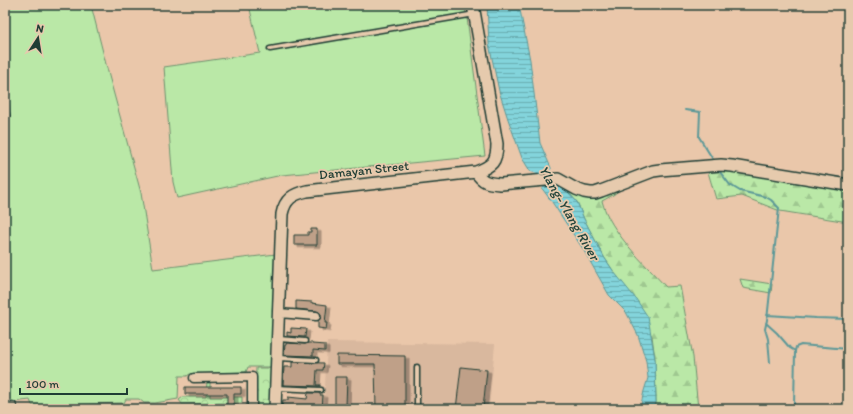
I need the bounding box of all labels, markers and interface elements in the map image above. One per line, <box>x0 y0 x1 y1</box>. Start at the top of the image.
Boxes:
north arrow <box>18 18 58 58</box>
text: N <box>35 22 45 36</box>
street label: Damayan Street <box>318 158 410 182</box>
water label: Ylang-Ylang River <box>535 163 604 265</box>
scale bar <box>20 370 127 396</box>
text: 100 m <box>26 377 59 391</box>

